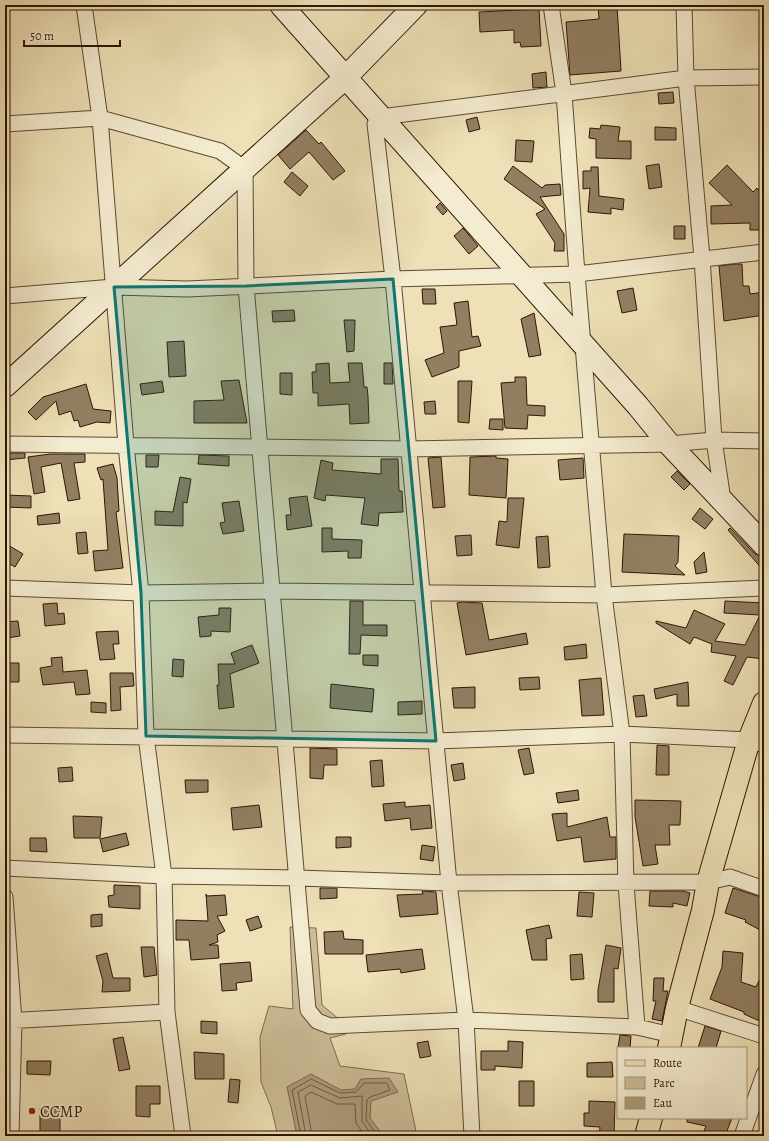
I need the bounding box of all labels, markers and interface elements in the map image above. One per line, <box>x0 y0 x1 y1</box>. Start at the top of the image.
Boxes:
scale bar <box>24 22 120 48</box>
text: 50 m <box>30 28 54 44</box>
legend <box>617 1047 747 1119</box>
text: Route <box>653 1055 682 1071</box>
text: Parc <box>653 1075 675 1091</box>
text: Eau <box>653 1095 672 1111</box>
place label: CCMP <box>40 1101 82 1123</box>
marker: CCMP <box>27 1106 37 1116</box>

